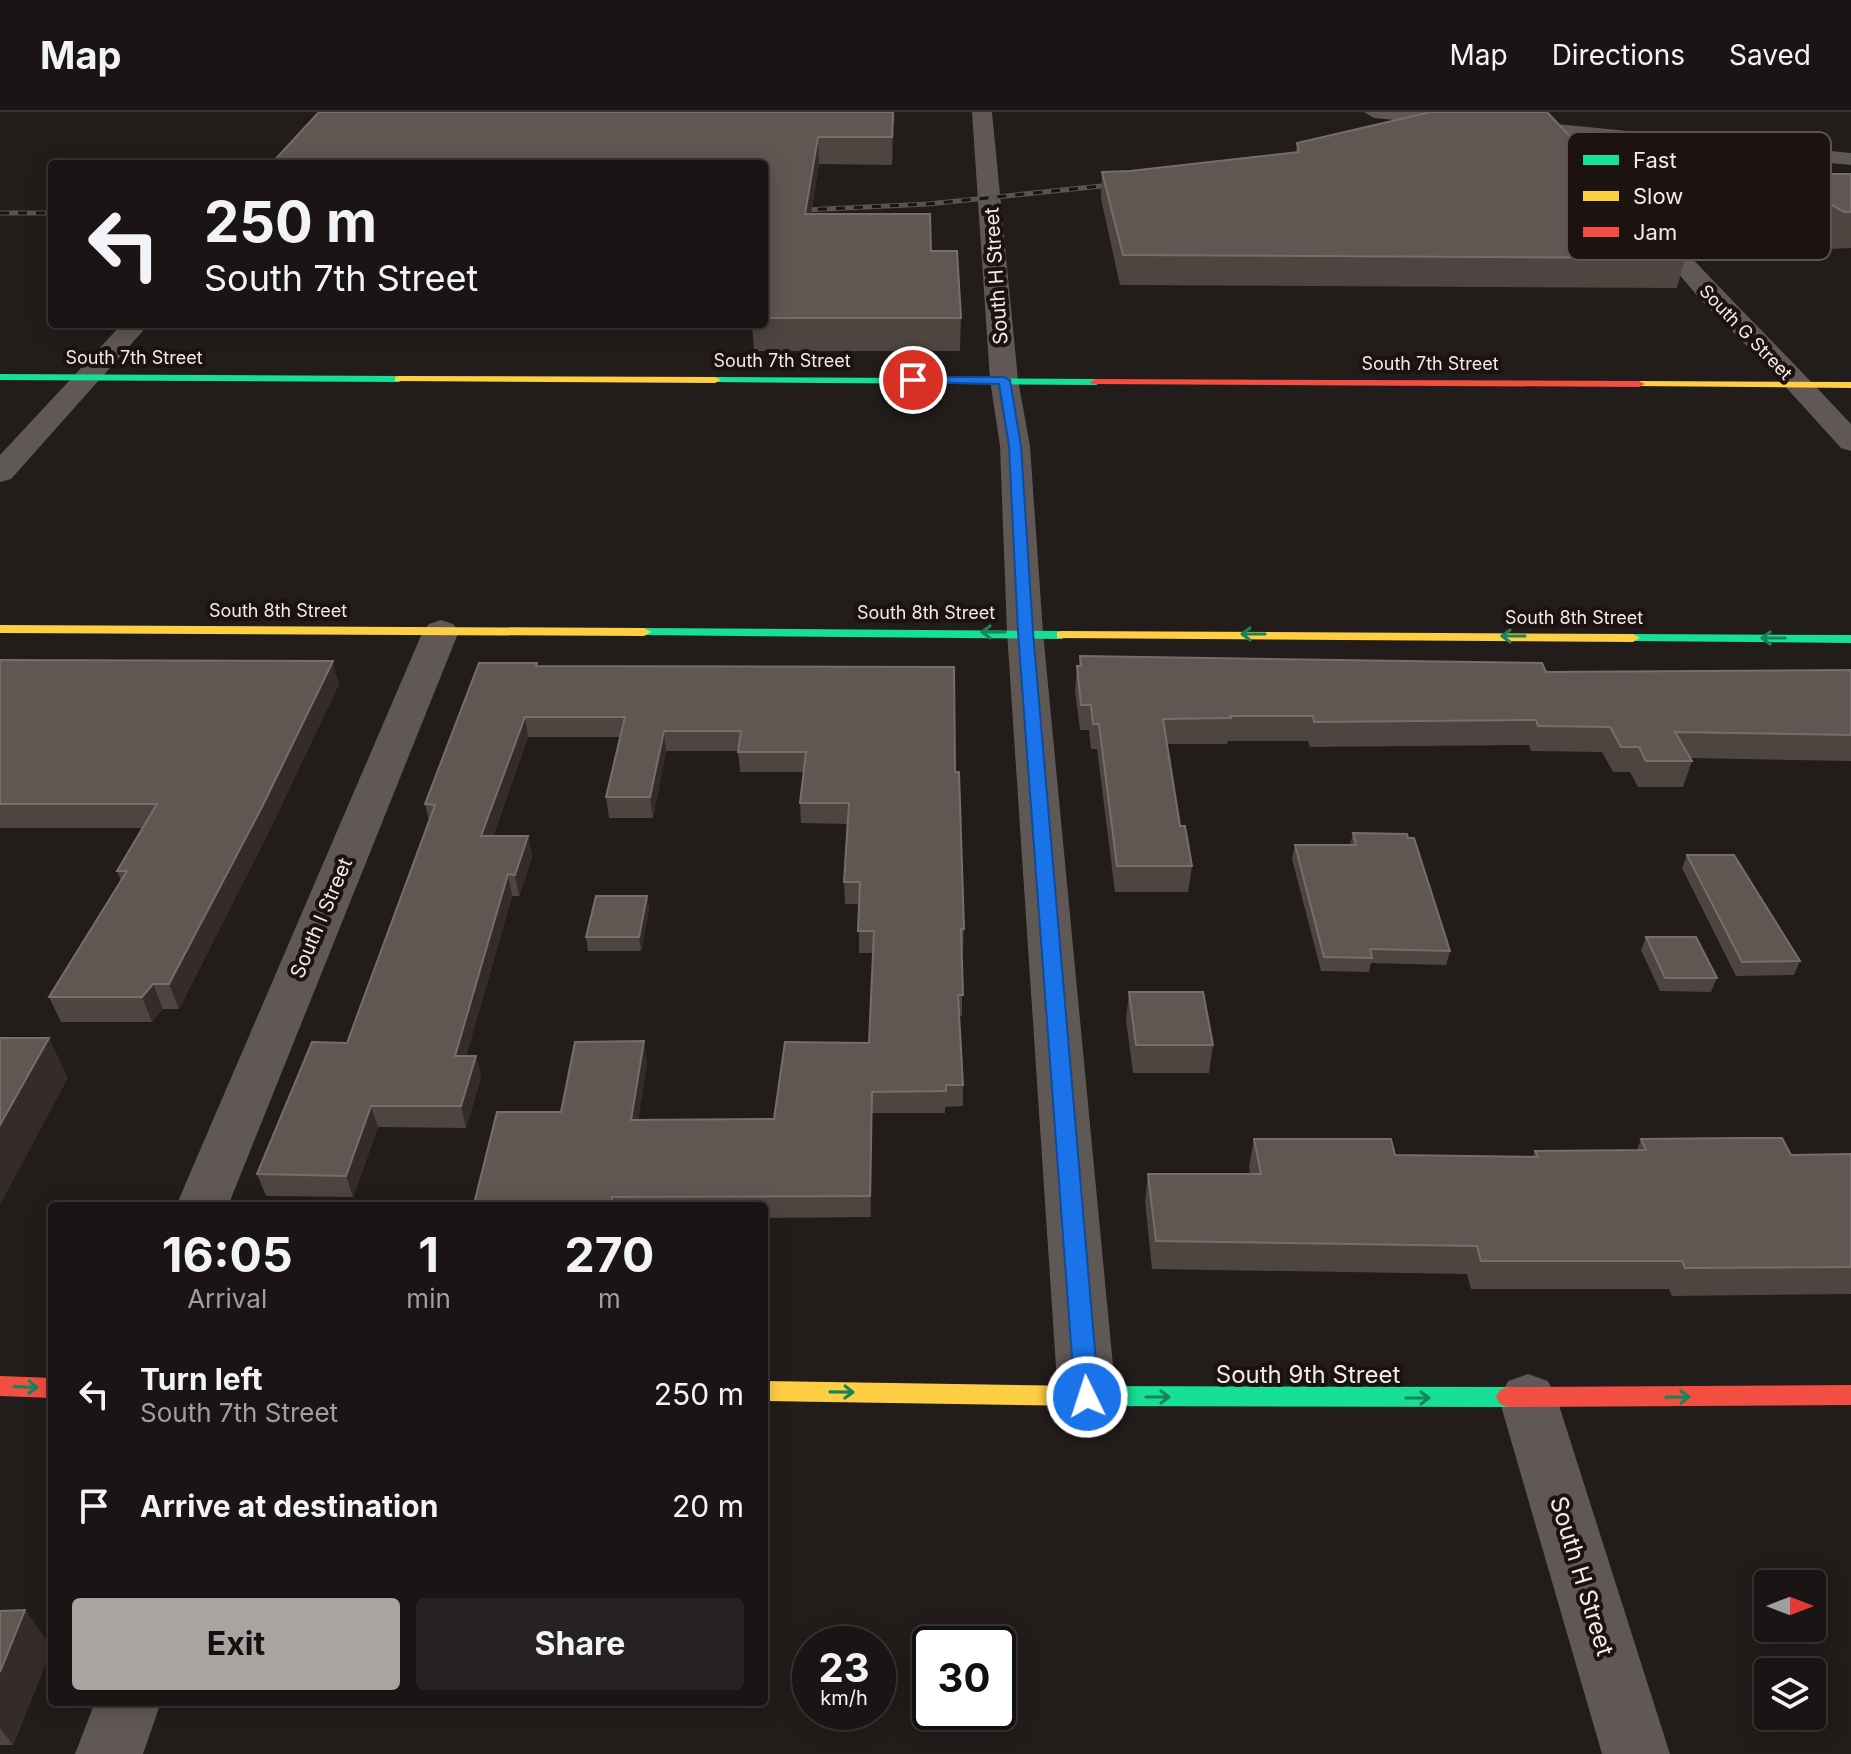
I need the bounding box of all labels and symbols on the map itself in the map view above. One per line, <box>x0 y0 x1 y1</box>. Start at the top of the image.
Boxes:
legend <box>1567 132 1831 260</box>
text: Fast <box>1633 147 1677 173</box>
text: Slow <box>1633 183 1683 209</box>
street label: South H Street <box>979 206 1013 345</box>
text: Jam <box>1633 219 1677 245</box>
street label: South G Street <box>1695 280 1797 384</box>
pin <box>879 346 947 414</box>
street label: South 7th Street <box>65 347 203 368</box>
street label: South 7th Street <box>713 350 851 371</box>
street label: South 7th Street <box>1361 353 1499 374</box>
street label: South 8th Street <box>209 600 347 621</box>
street label: South 8th Street <box>857 602 995 623</box>
street label: South 8th Street <box>1505 607 1643 628</box>
one-way arrow <box>980 624 1007 640</box>
one-way arrow <box>1240 626 1267 642</box>
one-way arrow <box>1500 628 1527 644</box>
one-way arrow <box>1760 630 1787 646</box>
street label: South I Street <box>285 854 357 982</box>
position arrow <box>1045 1355 1129 1439</box>
street label: South 9th Street <box>1216 1360 1400 1389</box>
one-way arrow <box>12 1379 39 1394</box>
one-way arrow <box>828 1385 855 1400</box>
one-way arrow <box>1144 1389 1171 1405</box>
one-way arrow <box>1664 1389 1691 1405</box>
one-way arrow <box>1404 1390 1431 1406</box>
street label: South H Street <box>1544 1493 1620 1659</box>
north arrow <box>1754 1570 1826 1642</box>
speed limit sign: 30 <box>912 1626 1016 1730</box>

